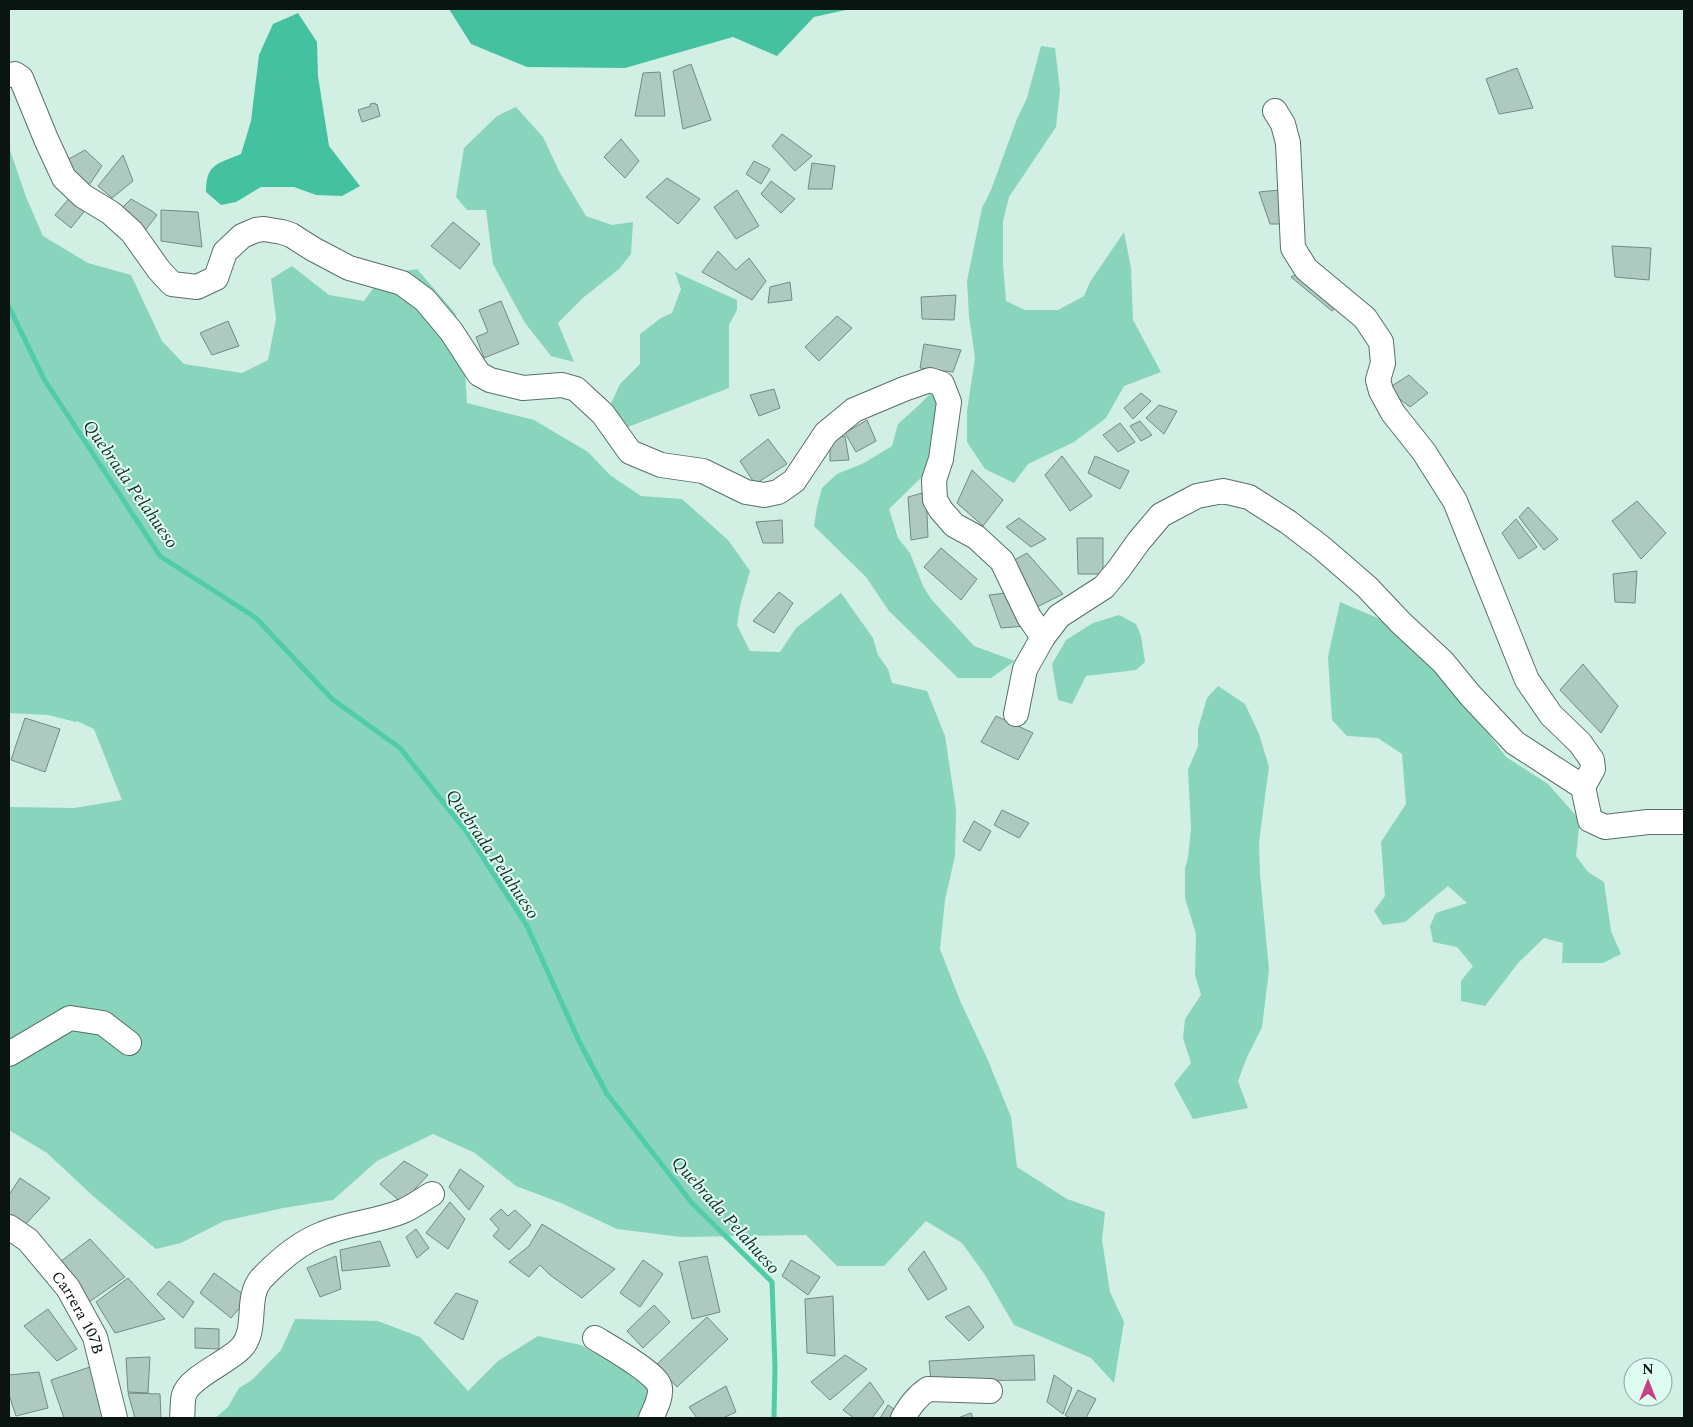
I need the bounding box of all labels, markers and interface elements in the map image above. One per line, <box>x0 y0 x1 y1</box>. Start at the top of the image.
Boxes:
water label: Quebrada Pelahueso <box>76 414 185 554</box>
water label: Quebrada Pelahueso <box>439 784 546 925</box>
water label: Quebrada Pelahueso <box>665 1150 786 1281</box>
street label: Carrera 107B <box>45 1266 110 1357</box>
north arrow <box>1623 1357 1673 1407</box>
text: N <box>1642 1359 1654 1380</box>

